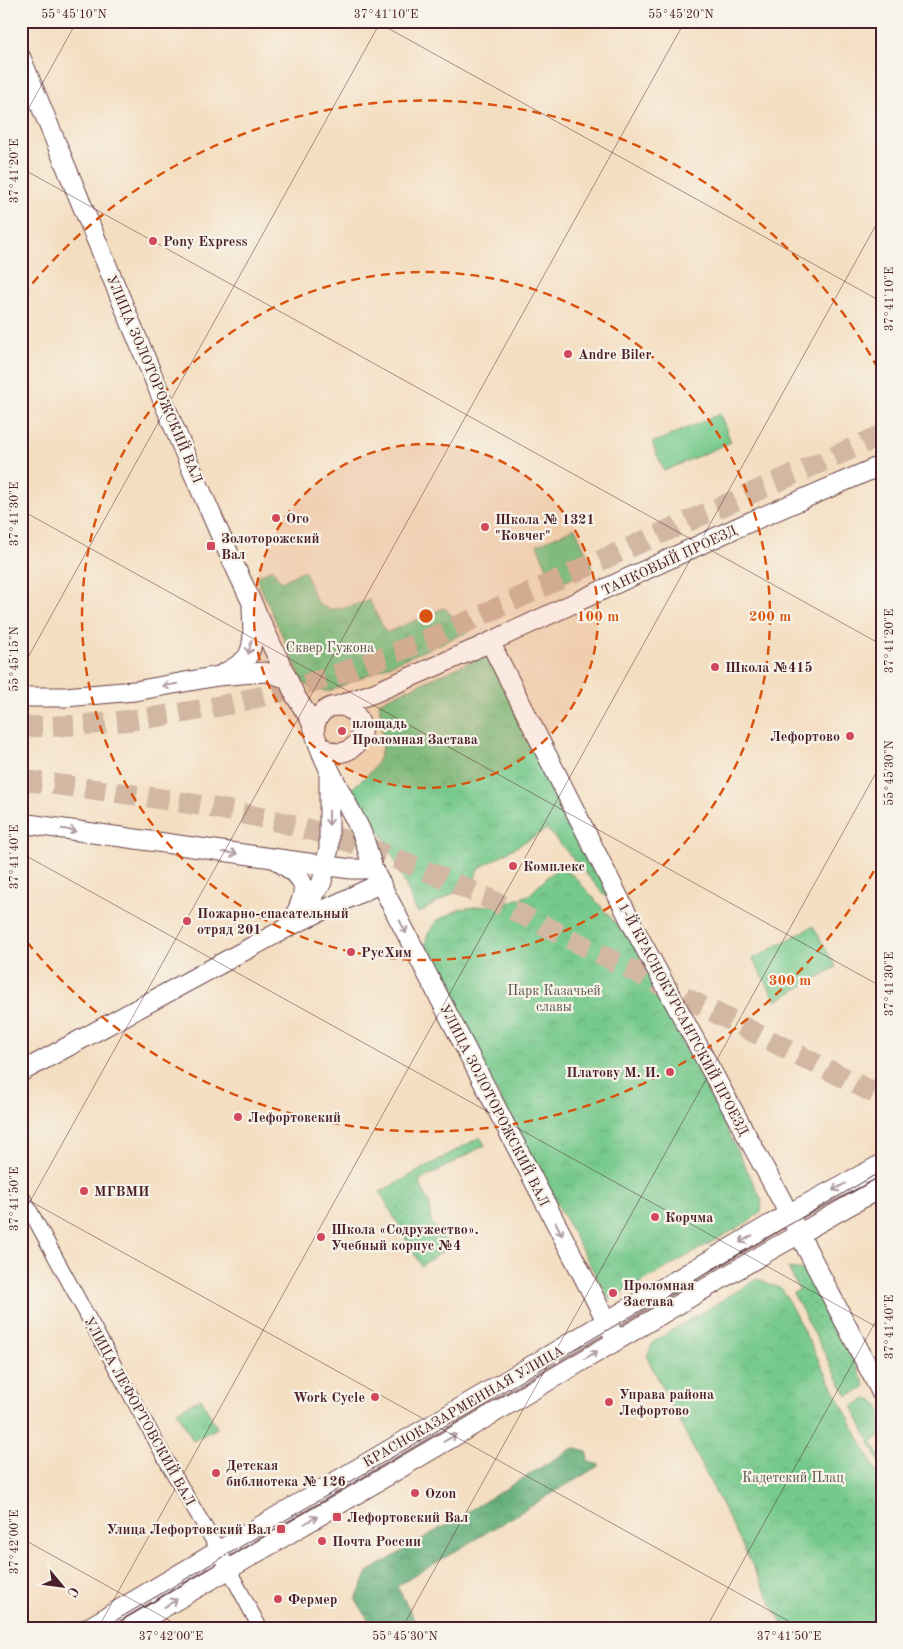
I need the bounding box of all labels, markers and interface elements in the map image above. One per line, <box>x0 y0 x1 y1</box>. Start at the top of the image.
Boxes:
text: 55°45'10"N <box>41 8 107 21</box>
text: 55°45'20"N <box>648 8 714 21</box>
text: 37°41'10"E <box>354 9 418 21</box>
text: 37°41'20"E <box>9 139 21 203</box>
marker: Pony Express <box>147 235 159 247</box>
place label: Pony Express <box>163 235 247 249</box>
text: 37°41'10"E <box>884 267 896 331</box>
street label: УЛИЦА ЗОЛОТОРОЖСКИЙ ВАЛ <box>104 272 208 486</box>
marker: Andre Biler <box>562 348 574 360</box>
place label: Andre Biler <box>578 348 652 362</box>
text: 37°41'30"E <box>9 482 21 546</box>
marker: Ого <box>270 512 282 524</box>
place label: Ого <box>286 512 309 526</box>
place label: Школа № 1321 "Ковчег" <box>495 513 595 543</box>
street label: ТАНКОВЫЙ ПРОЕЗД <box>598 520 739 598</box>
marker: Школа № 1321 "Ковчег" <box>479 521 491 533</box>
place label: Золоторожский Вал <box>221 532 319 562</box>
marker: Золоторожский Вал <box>205 540 217 552</box>
centre of rings <box>417 607 435 625</box>
text: 37°41'20"E <box>884 609 896 673</box>
text: 100 m <box>577 610 619 625</box>
text: 200 m <box>749 610 791 625</box>
text: 55°45'15"N <box>8 626 21 692</box>
one-way arrow <box>245 638 254 654</box>
park label: Сквер Гужона <box>286 641 374 655</box>
marker: Школа №415 <box>709 661 721 673</box>
place label: Школа №415 <box>725 661 813 675</box>
one-way arrow <box>162 681 178 691</box>
place label: площадь Проломная Застава <box>352 717 478 747</box>
marker: площадь Проломная Застава <box>336 725 348 737</box>
place label: Лефортово <box>770 730 840 745</box>
marker: Лефортово <box>844 730 856 742</box>
text: 55°45'30"N <box>883 740 896 806</box>
one-way arrow <box>324 809 334 825</box>
text: 37°41'40"E <box>9 825 21 889</box>
one-way arrow <box>61 826 77 836</box>
one-way arrow <box>222 848 238 858</box>
marker: Комплекс <box>507 860 519 872</box>
place label: Комплекс <box>523 860 585 874</box>
street label: 1-Й КРАСНОКУРСАНТСКИЙ ПРОЕЗД <box>616 899 754 1138</box>
place label: Пожарно-спасательный отряд 201 <box>197 907 349 937</box>
marker: Пожарно-спасательный отряд 201 <box>181 915 193 927</box>
one-way arrow <box>398 919 408 934</box>
marker: РусХим <box>345 946 357 958</box>
place label: РусХим <box>361 946 412 960</box>
text: 37°41'30"E <box>884 952 896 1016</box>
text: 300 m <box>769 974 811 989</box>
park label: Парк Казачьей славы <box>507 984 601 1014</box>
street label: УЛИЦА ЗОЛОТОРОЖСКИЙ ВАЛ <box>437 1000 555 1209</box>
place label: Платову М. И. <box>566 1066 660 1080</box>
marker: Платову М. И. <box>664 1066 676 1078</box>
marker: Лефортовский <box>232 1111 244 1123</box>
place label: Лефортовский <box>248 1111 341 1126</box>
text: 37°41'50"E <box>8 1167 21 1231</box>
one-way arrow <box>832 1183 847 1192</box>
marker: МГВМИ <box>78 1185 90 1197</box>
place label: МГВМИ <box>94 1185 149 1199</box>
marker: Корчма <box>649 1211 661 1223</box>
place label: Корчма <box>665 1211 713 1225</box>
one-way arrow <box>555 1221 564 1236</box>
place label: Школа «Содружество». Учебный корпус №4 <box>331 1223 479 1253</box>
marker: Школа «Содружество». Учебный корпус №4 <box>315 1231 327 1243</box>
one-way arrow <box>740 1235 754 1245</box>
place label: Проломная Застава <box>623 1279 695 1309</box>
marker: Проломная Застава <box>607 1287 619 1299</box>
text: 37°41'40"E <box>884 1295 896 1359</box>
street label: УЛИЦА ЛЕФОРТОВСКИЙ ВАЛ <box>81 1313 201 1508</box>
street label: КРАСНОКАЗАРМЕННАЯ УЛИЦА <box>361 1343 566 1470</box>
one-way arrow <box>583 1350 597 1360</box>
place label: Управа района Лефортово <box>619 1388 714 1419</box>
place label: Work Cycle <box>293 1391 365 1405</box>
marker: Work Cycle <box>369 1391 381 1403</box>
marker: Управа района Лефортово <box>603 1396 615 1408</box>
one-way arrow <box>443 1432 457 1442</box>
place label: Детская библиотека № 126 <box>226 1459 346 1489</box>
marker: Детская библиотека № 126 <box>210 1467 222 1479</box>
park label: Кадетский Плац <box>742 1471 844 1485</box>
marker: Ozon <box>409 1487 421 1499</box>
place label: Ozon <box>425 1487 456 1501</box>
text: 37°42'00"E <box>9 1510 21 1574</box>
marker: Лефортовский Вал <box>331 1511 343 1523</box>
place label: Лефортовский Вал <box>347 1511 468 1526</box>
one-way arrow <box>303 1515 317 1525</box>
place label: Улица Лефортовский Вал <box>106 1523 271 1538</box>
marker: Улица Лефортовский Вал <box>275 1523 287 1535</box>
marker: Почта России <box>316 1535 328 1547</box>
place label: Почта России <box>332 1535 421 1549</box>
north arrow <box>38 1562 88 1612</box>
text: С <box>64 1584 81 1599</box>
marker: Фермер <box>272 1593 284 1605</box>
place label: Фермер <box>288 1593 337 1607</box>
one-way arrow <box>163 1597 177 1607</box>
text: 55°45'30"N <box>372 1630 438 1643</box>
text: 37°41'50"E <box>757 1630 821 1643</box>
text: 37°42'00"E <box>139 1631 203 1643</box>

